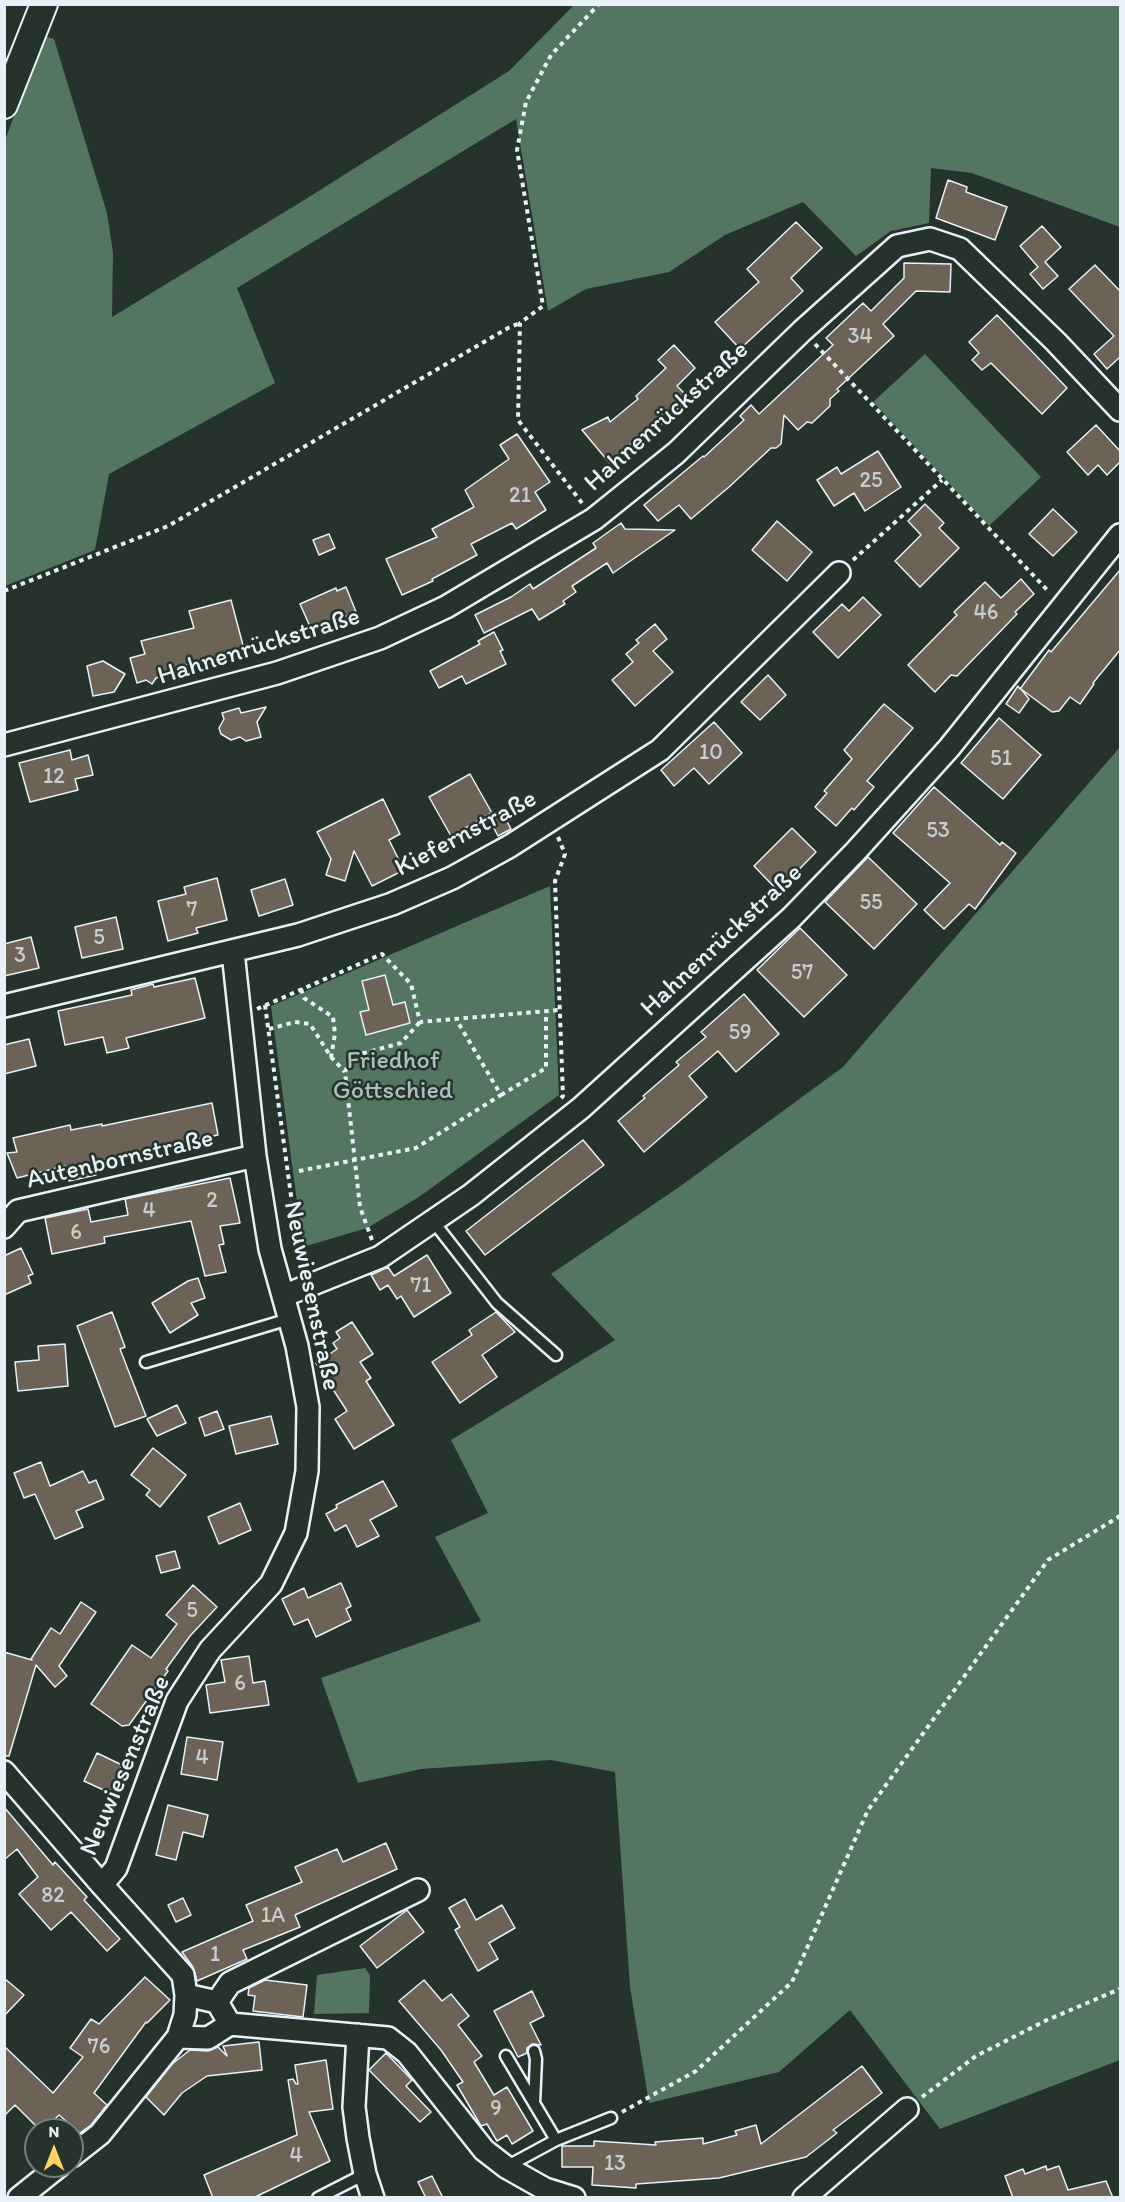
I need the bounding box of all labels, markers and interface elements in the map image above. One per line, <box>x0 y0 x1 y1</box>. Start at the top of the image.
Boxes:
house number: 34 <box>847 324 873 350</box>
street label: Hahnenrückstraße <box>579 335 755 499</box>
house number: 25 <box>859 468 883 494</box>
house number: 21 <box>509 483 531 509</box>
house number: 46 <box>974 600 998 626</box>
street label: Hahnenrückstraße <box>154 601 364 693</box>
house number: 10 <box>699 740 723 766</box>
house number: 51 <box>990 746 1012 772</box>
house number: 12 <box>43 764 65 790</box>
street label: Kiefernstraße <box>390 784 542 884</box>
house number: 53 <box>926 818 950 844</box>
street label: Hahnenrückstraße <box>635 858 809 1024</box>
house number: 55 <box>859 890 883 916</box>
house number: 7 <box>187 897 197 923</box>
house number: 5 <box>93 925 105 951</box>
house number: 3 <box>14 943 26 969</box>
house number: 57 <box>791 960 813 986</box>
house number: 59 <box>728 1020 752 1046</box>
park label: Friedhof Göttschied <box>333 1045 453 1106</box>
street label: Autenbornstraße <box>24 1123 216 1197</box>
house number: 2 <box>206 1188 218 1214</box>
house number: 4 <box>142 1198 156 1224</box>
street label: Neuwiesenstraße <box>276 1198 346 1394</box>
house number: 6 <box>70 1220 82 1246</box>
house number: 71 <box>410 1273 432 1299</box>
house number: 5 <box>186 1598 198 1624</box>
street label: Neuwiesenstraße <box>74 1671 178 1861</box>
house number: 6 <box>234 1671 246 1697</box>
house number: 4 <box>195 1745 209 1771</box>
house number: 82 <box>41 1883 65 1909</box>
house number: 1A <box>261 1903 285 1929</box>
house number: 1 <box>210 1942 220 1968</box>
house number: 76 <box>88 2034 110 2060</box>
house number: 9 <box>490 2096 502 2122</box>
north arrow <box>24 2118 84 2178</box>
text: N <box>49 2122 59 2141</box>
house number: 4 <box>289 2143 303 2169</box>
house number: 13 <box>604 2151 626 2177</box>

